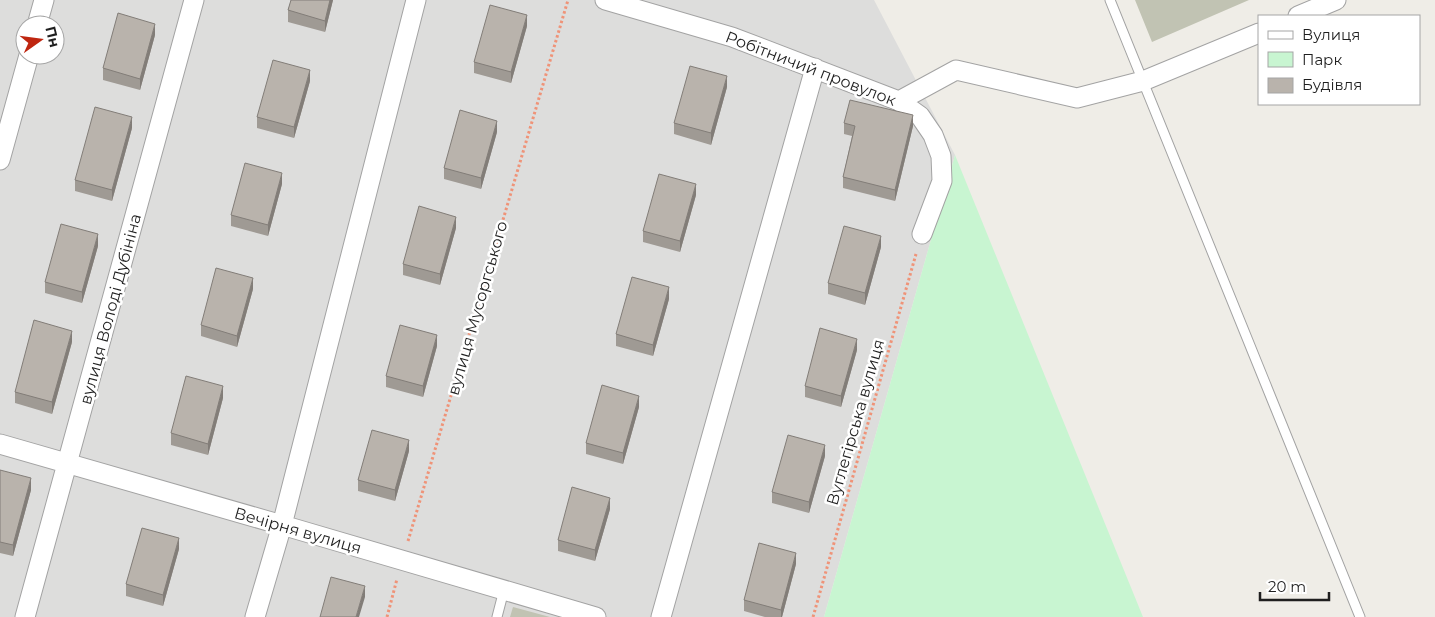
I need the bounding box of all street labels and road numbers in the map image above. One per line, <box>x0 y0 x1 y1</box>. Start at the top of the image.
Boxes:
street label: Робітничий провулок <box>723 27 899 110</box>
street label: вулиця Володі Дубініна <box>76 212 145 407</box>
street label: вулиця Мусоргського <box>444 219 511 397</box>
street label: Вуглегірська вулиця <box>823 337 888 507</box>
street label: Вечірня вулиця <box>232 503 364 558</box>

